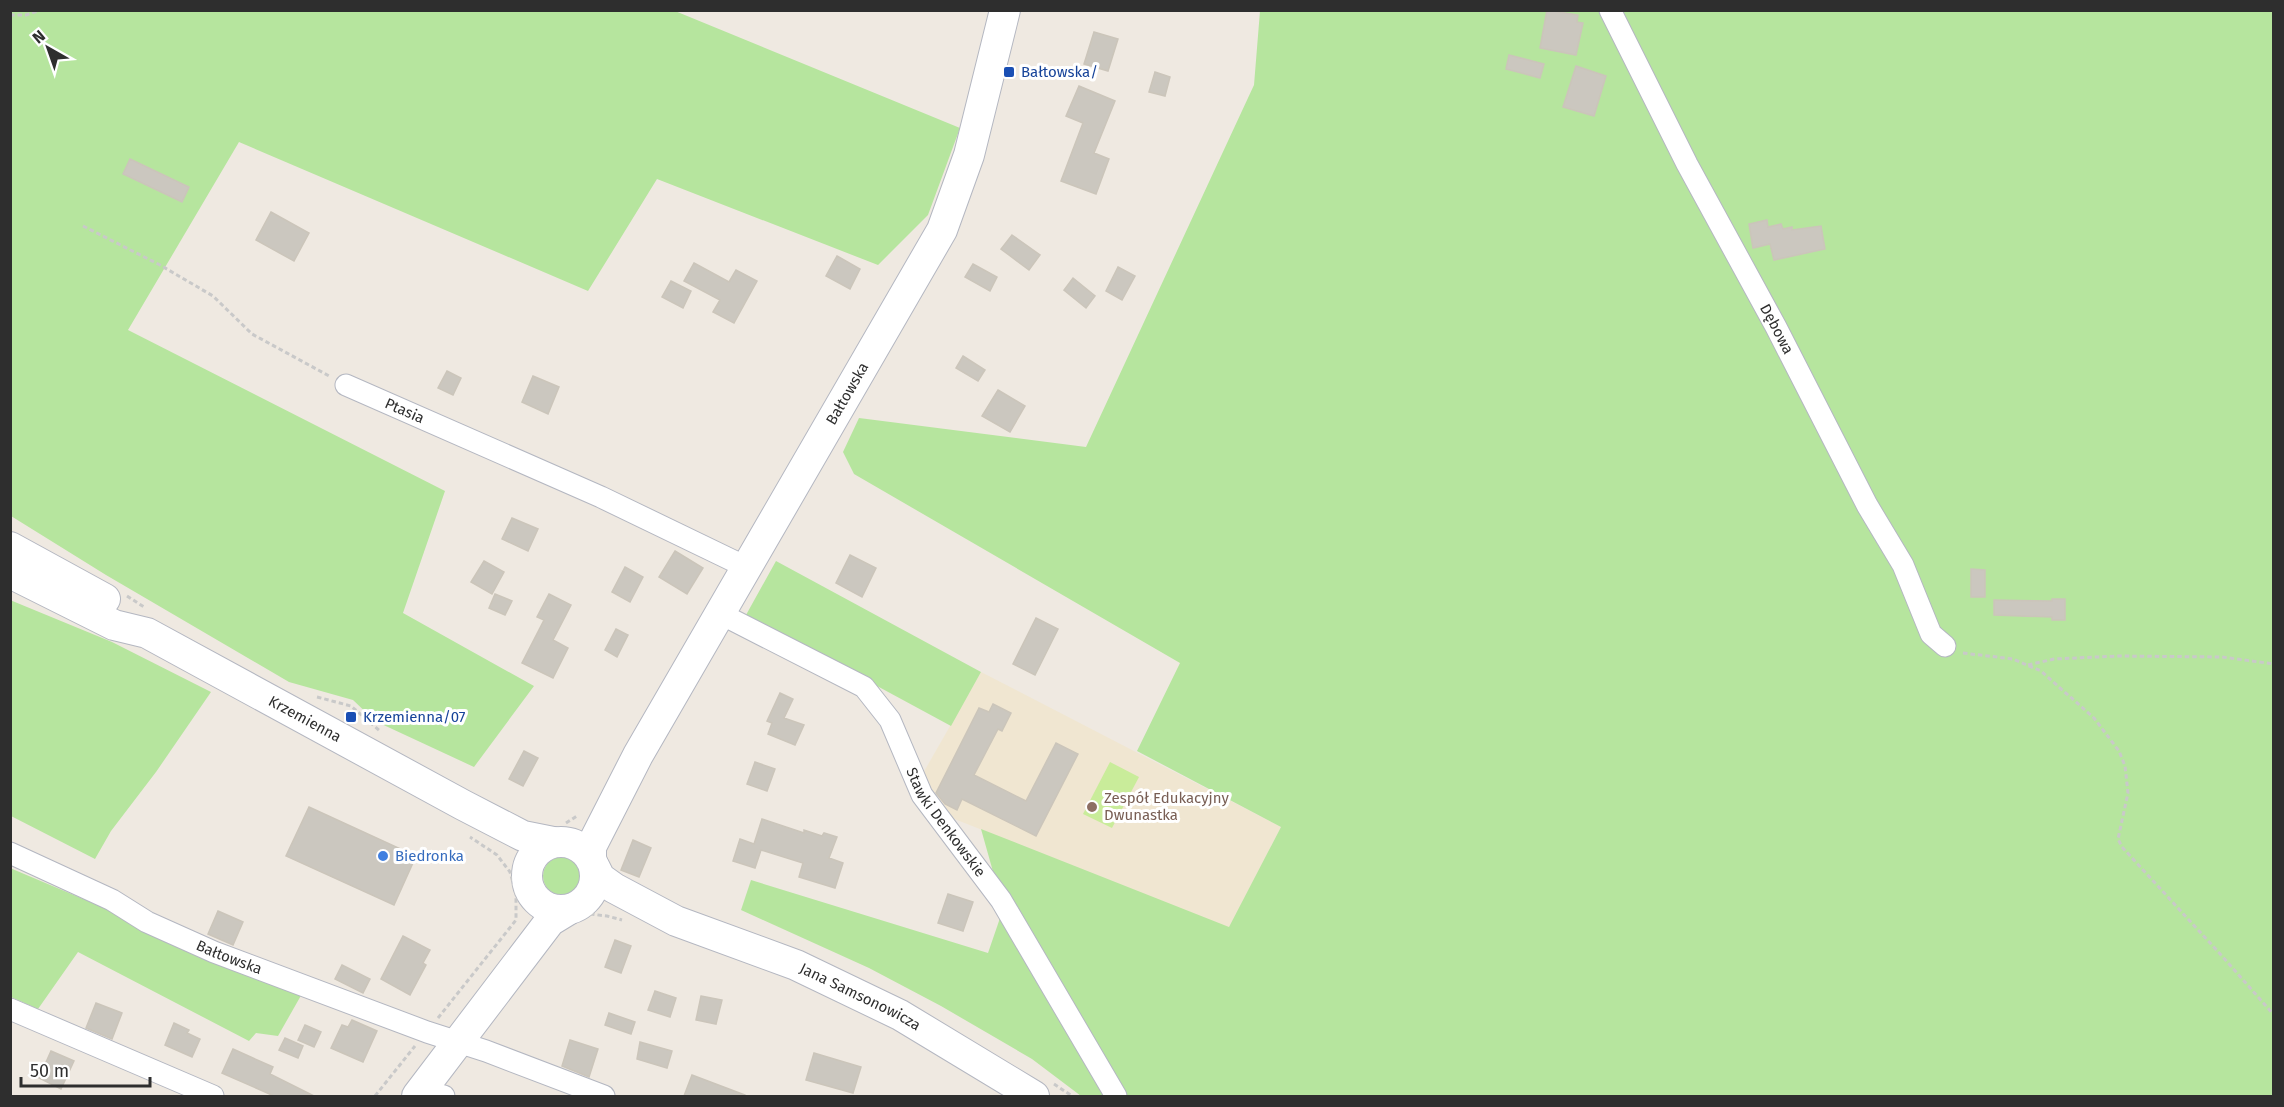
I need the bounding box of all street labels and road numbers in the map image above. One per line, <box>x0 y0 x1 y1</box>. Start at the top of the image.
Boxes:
street label: Dębowa <box>1756 301 1797 357</box>
street label: Bałtowska <box>822 359 872 428</box>
street label: Ptasia <box>382 394 427 427</box>
street label: Krzemienna <box>265 692 344 746</box>
street label: Stawki Denkowskie <box>902 765 989 880</box>
street label: Bałtowska <box>193 936 264 978</box>
street label: Jana Samsonowicza <box>797 959 924 1034</box>

